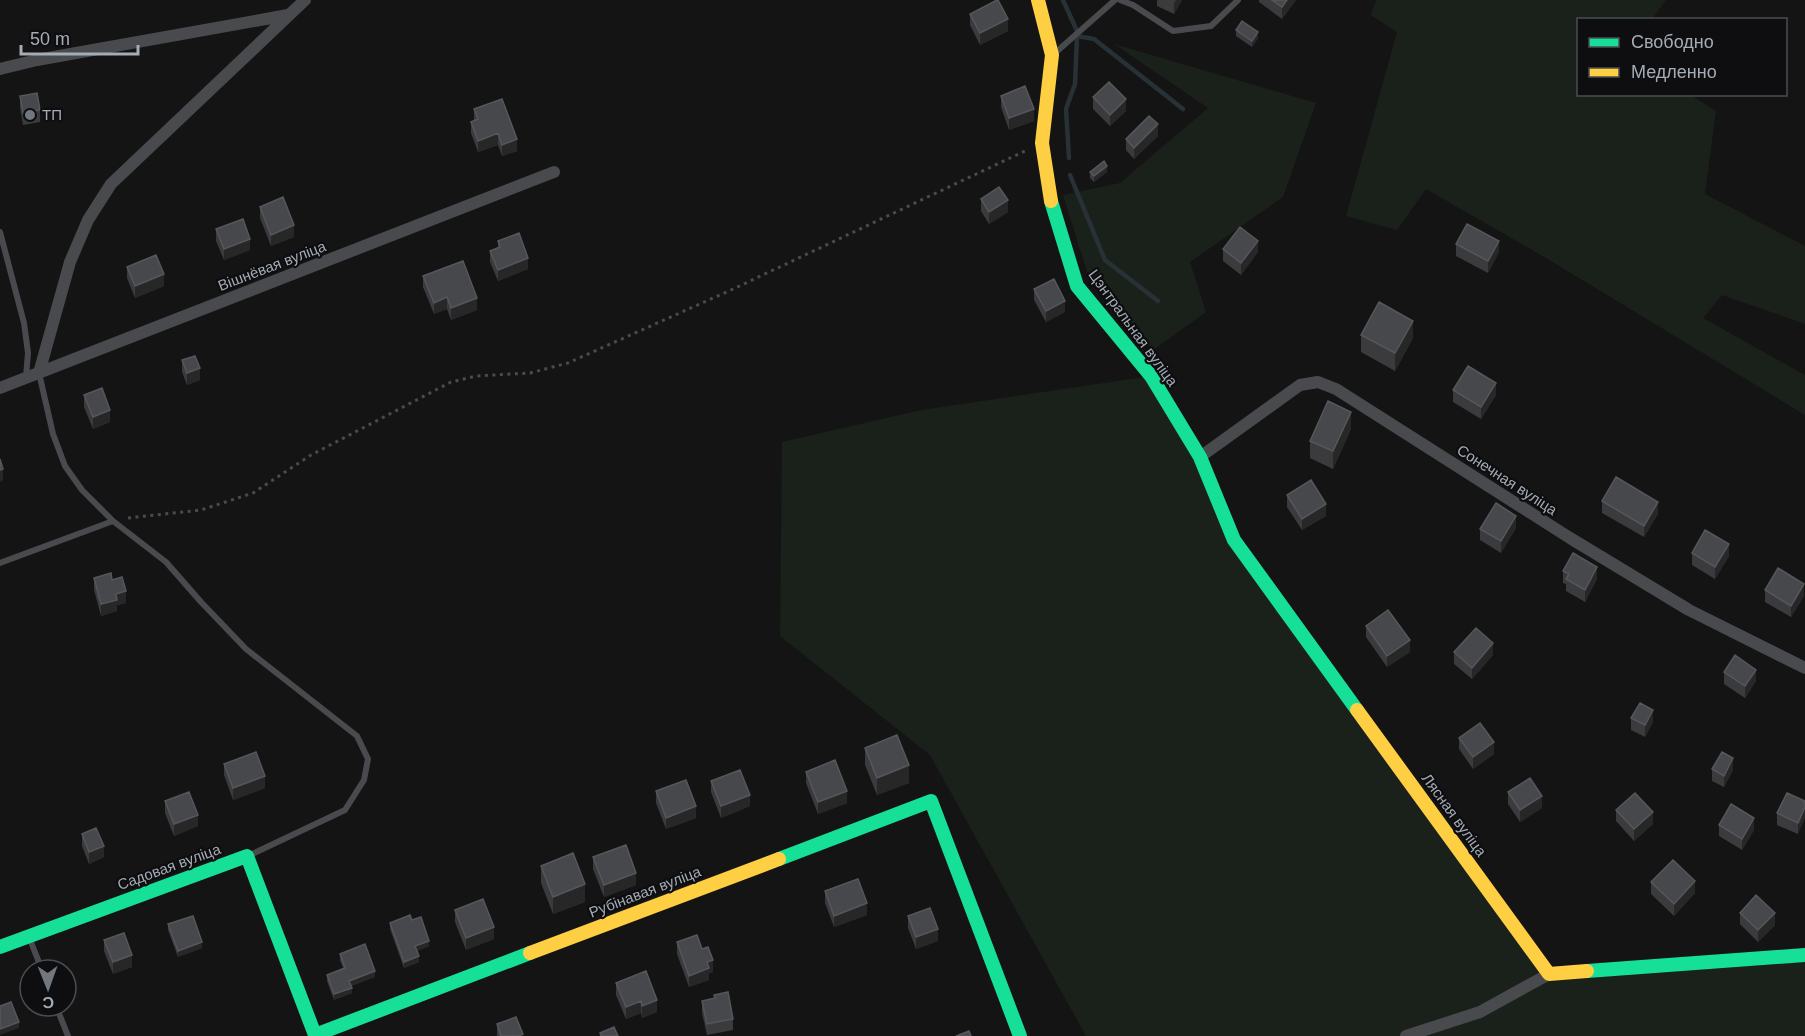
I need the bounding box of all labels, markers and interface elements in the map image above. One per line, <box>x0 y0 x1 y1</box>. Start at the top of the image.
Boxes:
scale bar <box>21 18 138 56</box>
legend <box>1577 18 1787 96</box>
text: 50 m <box>30 29 70 49</box>
text: Свободно <box>1631 32 1714 52</box>
text: Медленно <box>1631 62 1717 82</box>
place label: ТП <box>42 106 62 123</box>
marker: ТП <box>23 108 37 122</box>
street label: Вішнёвая вуліца <box>215 237 329 294</box>
street label: Цэнтральная вуліца <box>1085 266 1182 390</box>
street label: Сонечная вуліца <box>1454 441 1561 519</box>
street label: Лясная вуліца <box>1419 770 1491 860</box>
street label: Садовая вуліца <box>115 840 223 893</box>
street label: Рубінавая вуліца <box>586 862 704 921</box>
north arrow <box>18 958 78 1018</box>
text: С <box>42 994 54 1011</box>

